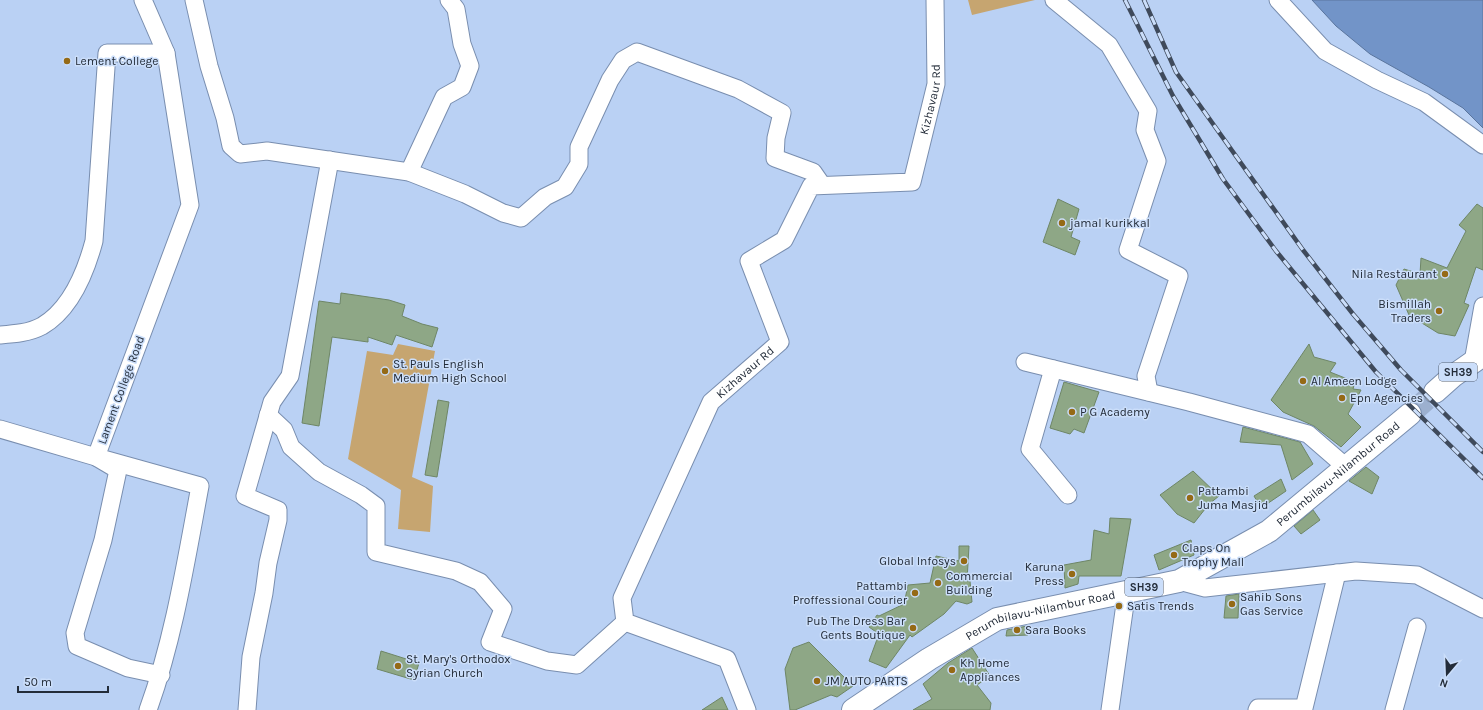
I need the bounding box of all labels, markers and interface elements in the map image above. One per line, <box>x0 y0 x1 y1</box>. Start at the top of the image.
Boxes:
place label: Lement College <box>75 54 159 68</box>
marker: Lement College <box>62 56 72 66</box>
street label: Kizhavaur Rd <box>917 64 943 136</box>
place label: jamal kurikkal <box>1068 216 1150 230</box>
marker: jamal kurikkal <box>1057 218 1067 228</box>
place label: Nila Restaurant <box>1351 267 1437 281</box>
marker: Nila Restaurant <box>1440 269 1450 279</box>
place label: Bismillah Traders <box>1378 297 1431 325</box>
marker: Bismillah Traders <box>1434 306 1444 316</box>
street label: Lament College Road <box>95 334 147 446</box>
street label: Kizhavaur Rd <box>713 343 777 401</box>
place label: St. Pauls English Medium High School <box>393 357 507 385</box>
road number: SH39 <box>1439 363 1477 381</box>
marker: St. Pauls English Medium High School <box>380 366 390 376</box>
place label: Al Ameen Lodge <box>1311 374 1397 388</box>
marker: Al Ameen Lodge <box>1298 376 1308 386</box>
place label: Epn Agencies <box>1350 391 1423 405</box>
marker: Epn Agencies <box>1337 393 1347 403</box>
place label: P G Academy <box>1080 405 1150 419</box>
marker: P G Academy <box>1067 407 1077 417</box>
street label: Perumbilavu-Nilambur Road <box>1273 418 1403 529</box>
place label: Pattambi Juma Masjid <box>1198 484 1268 512</box>
marker: Pattambi Juma Masjid <box>1185 493 1195 503</box>
place label: Claps On Trophy Mall <box>1182 541 1244 569</box>
marker: Claps On Trophy Mall <box>1169 550 1179 560</box>
place label: Global Infosys <box>879 554 956 568</box>
marker: Global Infosys <box>959 556 969 566</box>
place label: Karuna Press <box>1025 560 1064 588</box>
place label: Commercial Building <box>946 569 1013 597</box>
marker: Karuna Press <box>1067 569 1077 579</box>
marker: Commercial Building <box>933 578 943 588</box>
road number: SH39 <box>1125 578 1163 596</box>
place label: Pattambi Proffessional Courier <box>793 579 908 607</box>
street label: Perumbilavu-Nilambur Road <box>963 587 1117 643</box>
marker: Pattambi Proffessional Courier <box>910 588 920 598</box>
place label: Sahib Sons Gas Service <box>1240 590 1303 618</box>
place label: Satis Trends <box>1127 599 1194 613</box>
marker: Sahib Sons Gas Service <box>1227 599 1237 609</box>
marker: Satis Trends <box>1114 601 1124 611</box>
place label: Pub The Dress Bar Gents Boutique <box>807 614 906 642</box>
marker: Pub The Dress Bar Gents Boutique <box>908 623 918 633</box>
place label: Sara Books <box>1025 623 1086 637</box>
marker: Sara Books <box>1012 625 1022 635</box>
place label: St. Mary's Orthodox Syrian Church <box>406 652 510 680</box>
north arrow <box>1427 654 1467 694</box>
place label: Kh Home Appliances <box>960 656 1020 684</box>
marker: St. Mary's Orthodox Syrian Church <box>393 661 403 671</box>
marker: Kh Home Appliances <box>947 665 957 675</box>
scale bar <box>18 668 108 694</box>
place label: JM AUTO PARTS <box>825 674 908 688</box>
text: 50 m <box>24 675 52 689</box>
marker: JM AUTO PARTS <box>812 676 822 686</box>
text: N <box>1438 676 1450 690</box>

